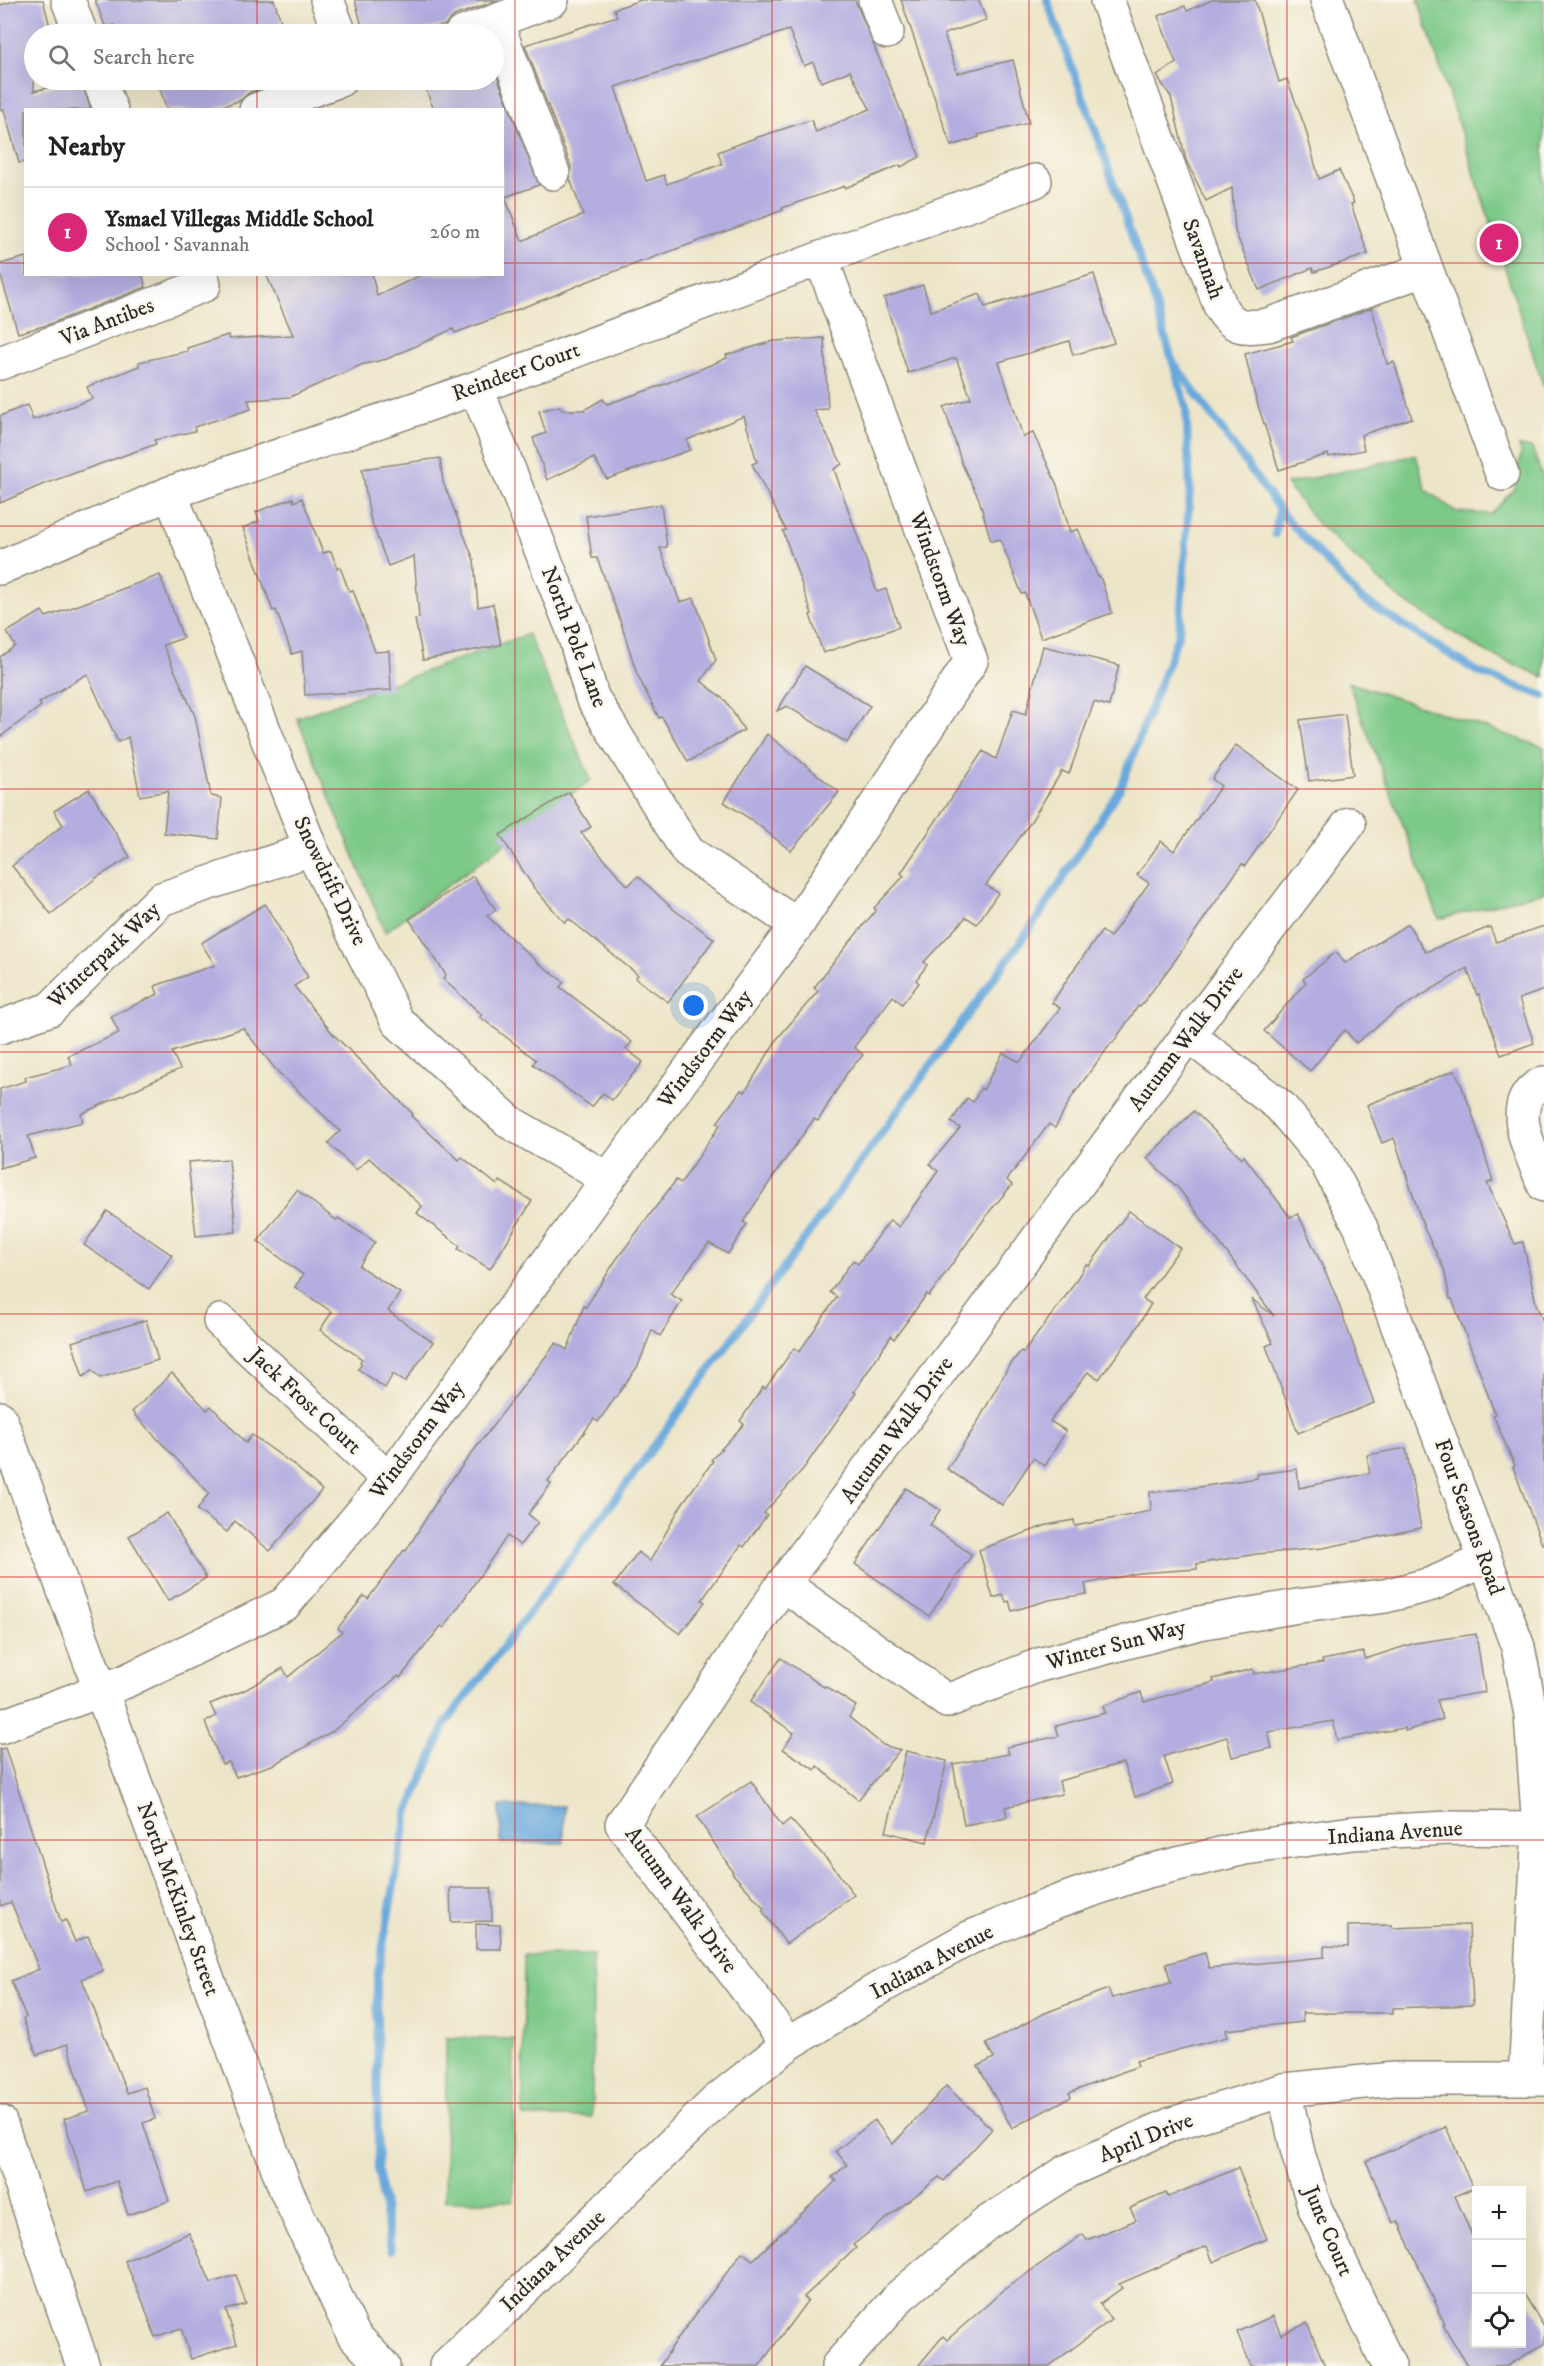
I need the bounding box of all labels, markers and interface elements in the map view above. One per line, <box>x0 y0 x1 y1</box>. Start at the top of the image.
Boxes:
search box <box>24 24 504 90</box>
icon: search <box>45 41 78 74</box>
text: Search here <box>93 44 195 71</box>
text: Nearby <box>48 131 125 164</box>
text: Ysmael Villegas Middle School <box>105 206 373 233</box>
street label: Savannah <box>1176 215 1230 303</box>
text: 1 <box>64 220 71 245</box>
text: 260 m <box>430 220 480 245</box>
pin: 1 <box>1480 220 1518 266</box>
text: School · Savannah <box>105 233 249 258</box>
street label: Via Antibes <box>55 292 158 353</box>
street label: Reindeer Court <box>448 336 584 408</box>
street label: Windstorm Way <box>903 507 977 650</box>
street label: North Pole Lane <box>535 563 613 711</box>
street label: Snowdrift Drive <box>287 812 373 950</box>
street label: Winterpark Way <box>41 896 166 1015</box>
street label: Autumn Walk Drive <box>1123 961 1249 1117</box>
street label: Windstorm Way <box>651 984 759 1114</box>
your location <box>679 991 708 1020</box>
street label: Jack Frost Court <box>242 1341 367 1460</box>
street label: Autumn Walk Drive <box>835 1351 959 1509</box>
street label: Windstorm Way <box>363 1375 471 1505</box>
street label: Four Seasons Road <box>1428 1435 1510 1599</box>
street label: Winter Sun Way <box>1042 1613 1189 1677</box>
street label: North McKinley Street <box>130 1798 226 2000</box>
street label: Indiana Avenue <box>1326 1815 1464 1851</box>
street label: Autumn Walk Drive <box>619 1821 743 1979</box>
street label: Indiana Avenue <box>866 1918 998 2006</box>
street label: April Drive <box>1095 2107 1197 2169</box>
street label: June Court <box>1296 2180 1359 2280</box>
map controls <box>1472 2186 1526 2348</box>
button: + <box>1472 2186 1526 2240</box>
street label: Indiana Avenue <box>495 2204 611 2318</box>
button: − <box>1472 2240 1526 2294</box>
button: locate <box>1472 2294 1526 2348</box>

